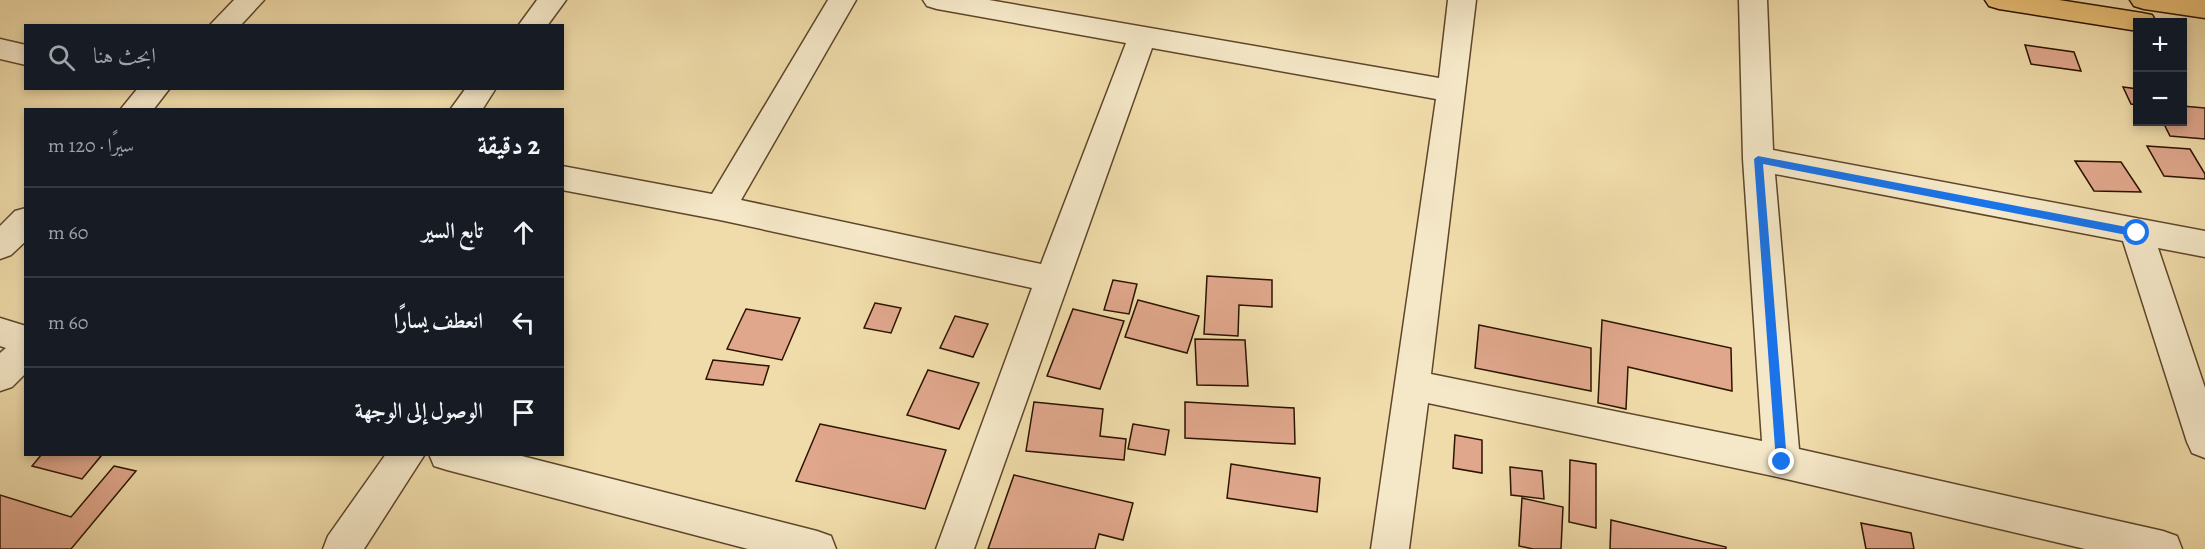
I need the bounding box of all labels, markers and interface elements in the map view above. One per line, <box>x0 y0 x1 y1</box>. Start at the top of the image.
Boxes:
map controls <box>2133 18 2187 126</box>
button: + <box>2133 18 2187 72</box>
search box <box>24 24 564 90</box>
icon: search <box>45 41 78 74</box>
text: ابحث هنا <box>93 41 156 71</box>
button: − <box>2133 72 2187 126</box>
text: 2 دقيقة <box>478 128 540 163</box>
text: سيرًا · 120 m <box>48 132 134 159</box>
text: تابع السير <box>422 216 483 246</box>
icon: ahead <box>507 216 540 249</box>
text: 60 m <box>48 219 89 246</box>
route start <box>2123 219 2149 245</box>
text: انعطف يسارًا <box>394 306 483 336</box>
icon: left <box>507 306 540 339</box>
text: 60 m <box>48 309 89 336</box>
text: الوصول إلى الوجهة <box>355 396 483 426</box>
icon: arrive <box>507 396 540 429</box>
route end <box>1768 448 1794 474</box>

